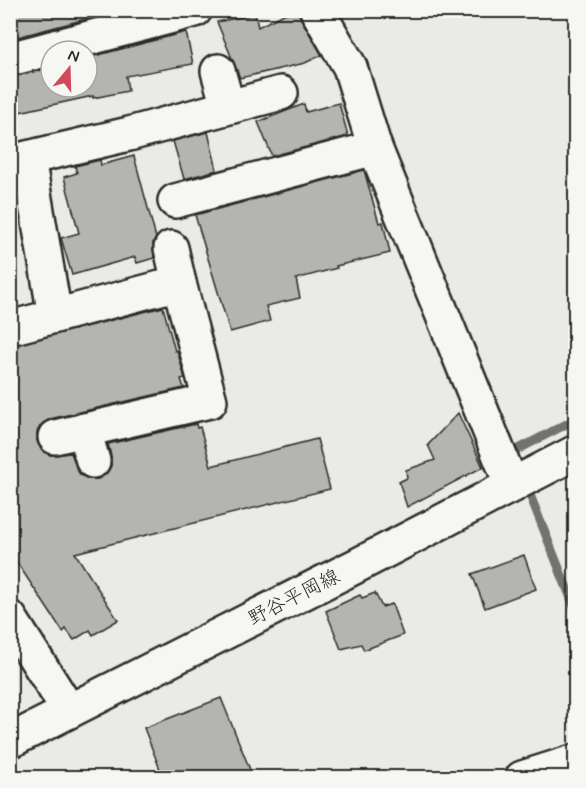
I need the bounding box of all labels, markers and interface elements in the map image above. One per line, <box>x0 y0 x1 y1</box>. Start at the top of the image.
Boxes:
north arrow <box>39 39 99 99</box>
text: N <box>65 45 82 68</box>
street label: 野谷平岡線 <box>243 563 345 633</box>

